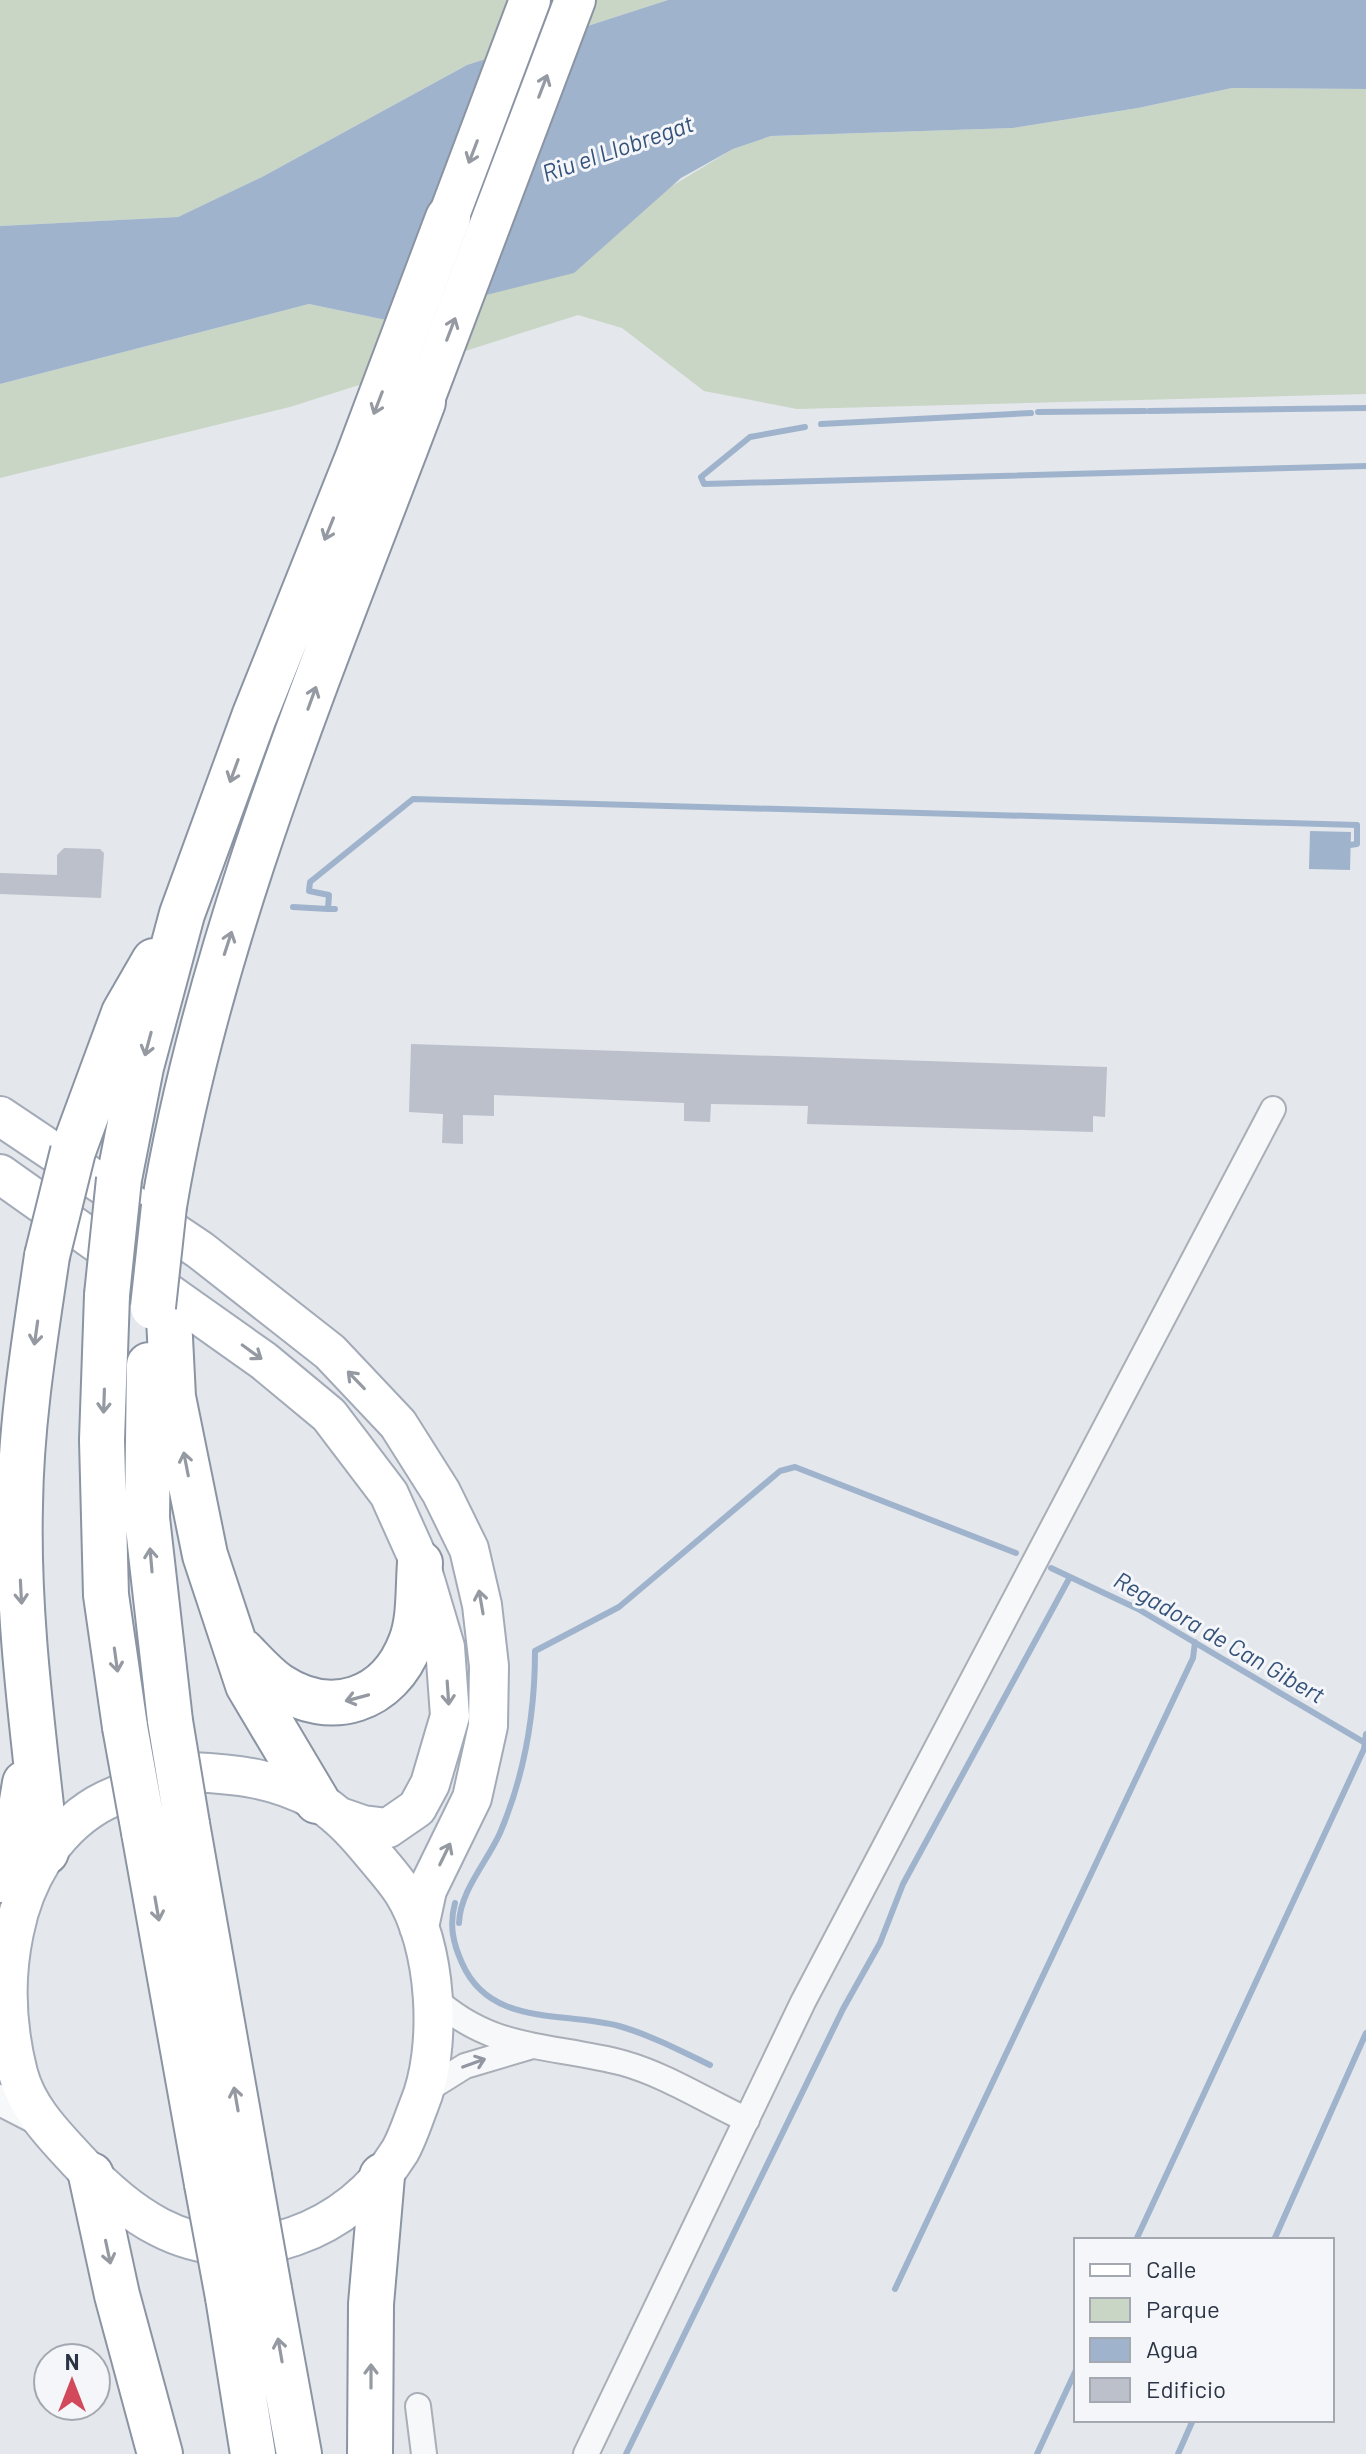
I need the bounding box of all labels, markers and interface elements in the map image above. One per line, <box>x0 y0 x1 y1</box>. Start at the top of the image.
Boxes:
one-way arrow <box>537 74 551 99</box>
water label: Riu el Llobregat <box>538 108 697 187</box>
one-way arrow <box>465 139 479 164</box>
one-way arrow <box>445 317 459 342</box>
one-way arrow <box>370 390 384 415</box>
one-way arrow <box>321 516 335 541</box>
one-way arrow <box>306 685 321 710</box>
one-way arrow <box>226 758 240 783</box>
one-way arrow <box>222 931 237 956</box>
one-way arrow <box>139 1030 154 1056</box>
one-way arrow <box>28 1320 43 1345</box>
one-way arrow <box>241 1344 263 1361</box>
one-way arrow <box>347 1370 365 1390</box>
one-way arrow <box>96 1387 111 1414</box>
one-way arrow <box>178 1452 193 1477</box>
one-way arrow <box>143 1547 158 1574</box>
water label: Regadora de Can Gibert <box>1109 1564 1331 1709</box>
one-way arrow <box>13 1578 28 1605</box>
one-way arrow <box>472 1590 487 1616</box>
one-way arrow <box>109 1647 124 1672</box>
one-way arrow <box>441 1679 456 1706</box>
one-way arrow <box>344 1691 370 1706</box>
one-way arrow <box>437 1842 453 1866</box>
one-way arrow <box>150 1895 165 1921</box>
one-way arrow <box>461 2055 486 2069</box>
one-way arrow <box>227 2087 242 2113</box>
one-way arrow <box>101 2238 116 2264</box>
legend <box>1074 2238 1334 2422</box>
text: Calle <box>1146 2254 1197 2283</box>
text: Parque <box>1146 2294 1220 2323</box>
text: Agua <box>1146 2334 1198 2363</box>
one-way arrow <box>272 2337 287 2363</box>
north arrow <box>32 2342 112 2422</box>
text: N <box>65 2348 79 2374</box>
one-way arrow <box>363 2363 379 2390</box>
text: Edificio <box>1146 2374 1226 2403</box>

